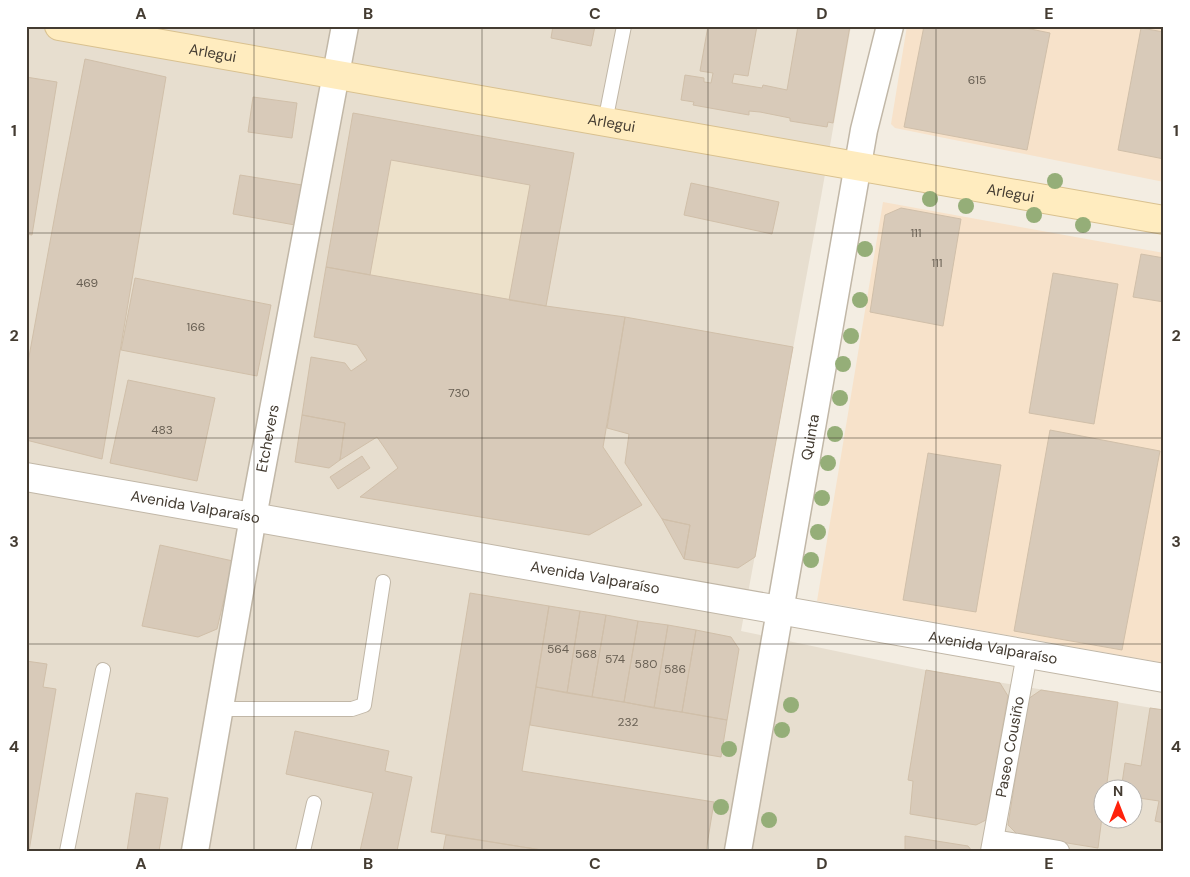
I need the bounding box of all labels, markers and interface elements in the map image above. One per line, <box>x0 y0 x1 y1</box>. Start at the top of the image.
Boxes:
text: A <box>135 3 147 24</box>
text: B <box>363 3 373 24</box>
text: C <box>589 3 601 24</box>
text: D <box>816 3 828 24</box>
text: E <box>1044 3 1054 24</box>
street label: Arlegui <box>187 39 238 67</box>
house number: 615 <box>968 72 986 88</box>
street label: Arlegui <box>586 109 637 137</box>
text: 1 <box>11 120 17 141</box>
text: 1 <box>1173 120 1179 141</box>
street label: Arlegui <box>985 179 1036 207</box>
house number: 111 <box>910 225 922 241</box>
house number: 111 <box>931 255 943 271</box>
house number: 469 <box>76 275 98 291</box>
house number: 166 <box>187 319 205 335</box>
text: 2 <box>9 325 19 346</box>
text: 2 <box>1171 325 1181 346</box>
house number: 730 <box>448 385 470 401</box>
street label: Etchevers <box>252 403 284 474</box>
street label: Quinta <box>796 413 824 462</box>
house number: 483 <box>151 422 173 438</box>
street label: Avenida Valparaíso <box>129 486 262 528</box>
text: 3 <box>9 531 19 552</box>
text: 3 <box>1171 531 1181 552</box>
street label: Avenida Valparaíso <box>529 556 661 599</box>
street label: Avenida Valparaíso <box>927 627 1059 669</box>
house number: 564 <box>547 641 569 657</box>
house number: 568 <box>575 646 597 662</box>
house number: 574 <box>605 651 625 667</box>
house number: 580 <box>635 656 657 672</box>
house number: 586 <box>664 661 686 677</box>
street label: Paseo Cousiño <box>991 694 1029 799</box>
house number: 232 <box>618 714 639 730</box>
text: 4 <box>9 736 19 757</box>
text: 4 <box>1171 736 1181 757</box>
north arrow <box>1092 780 1142 830</box>
text: N <box>1113 782 1123 800</box>
text: A <box>135 853 147 874</box>
text: B <box>363 853 373 874</box>
text: C <box>589 853 601 874</box>
text: D <box>816 853 828 874</box>
text: E <box>1044 853 1054 874</box>

